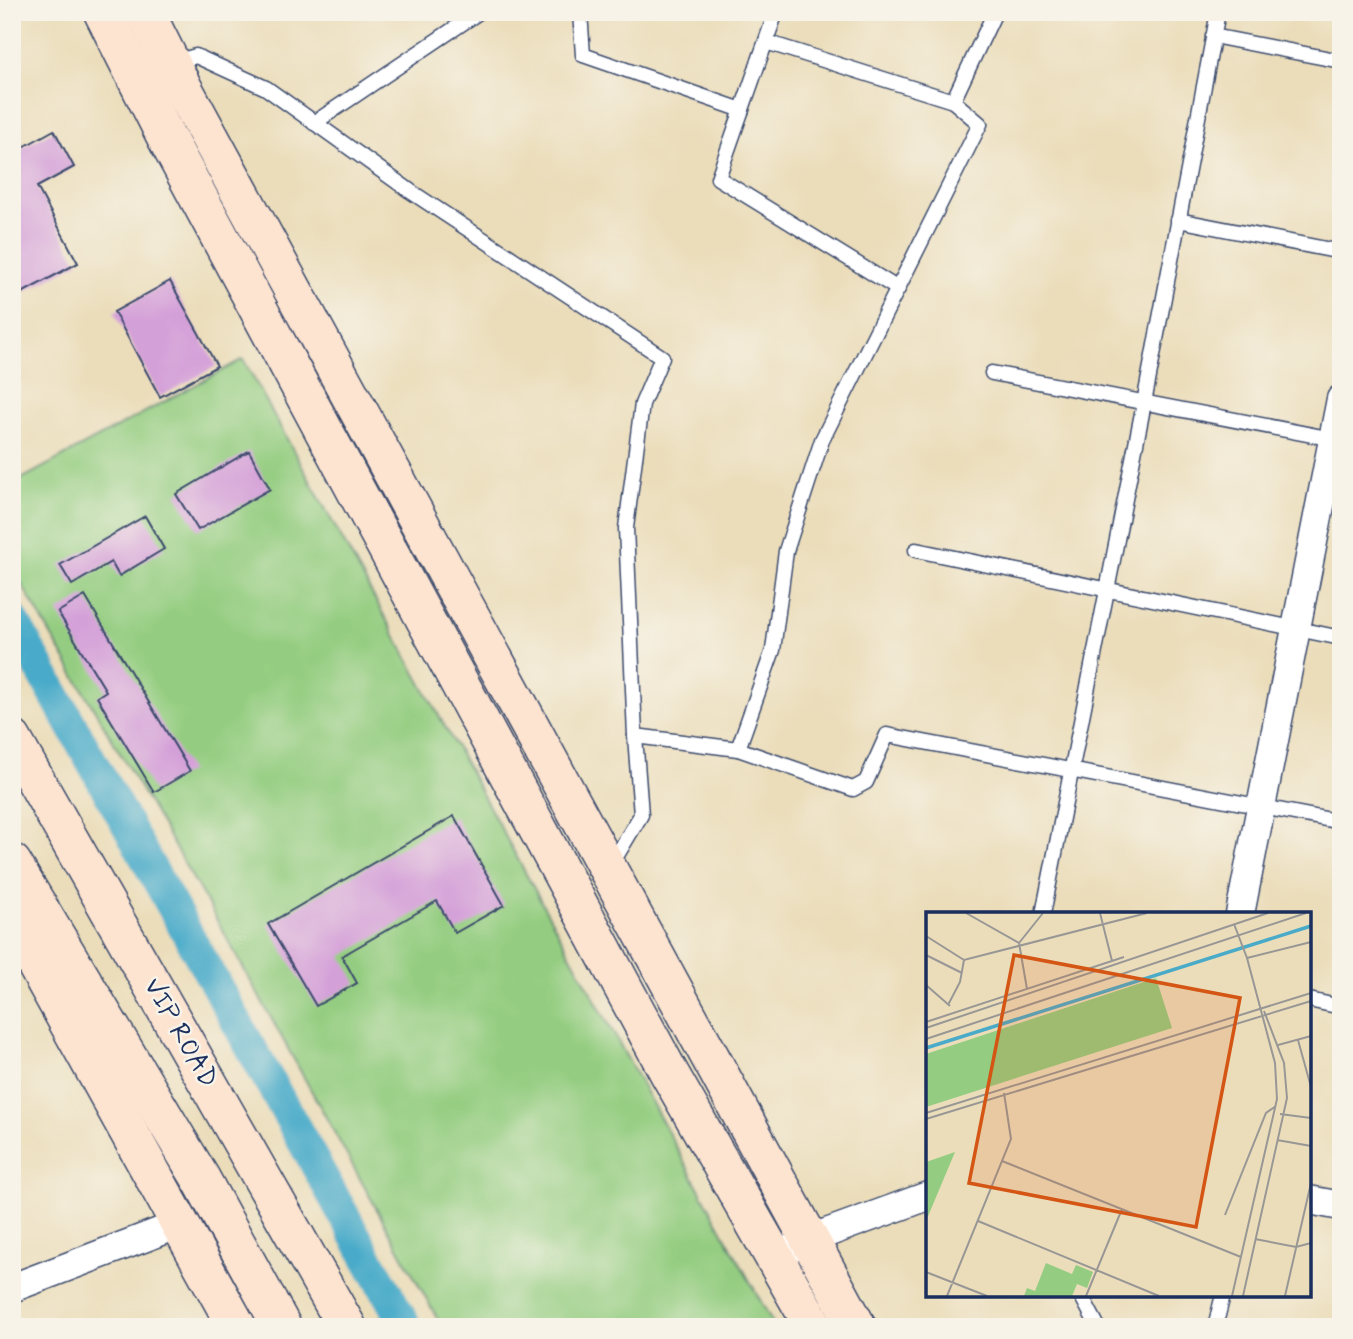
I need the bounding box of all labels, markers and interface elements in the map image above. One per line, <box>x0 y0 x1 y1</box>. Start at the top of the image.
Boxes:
inset map <box>926 912 1311 1297</box>
street label: VIP ROAD <box>135 972 225 1094</box>

